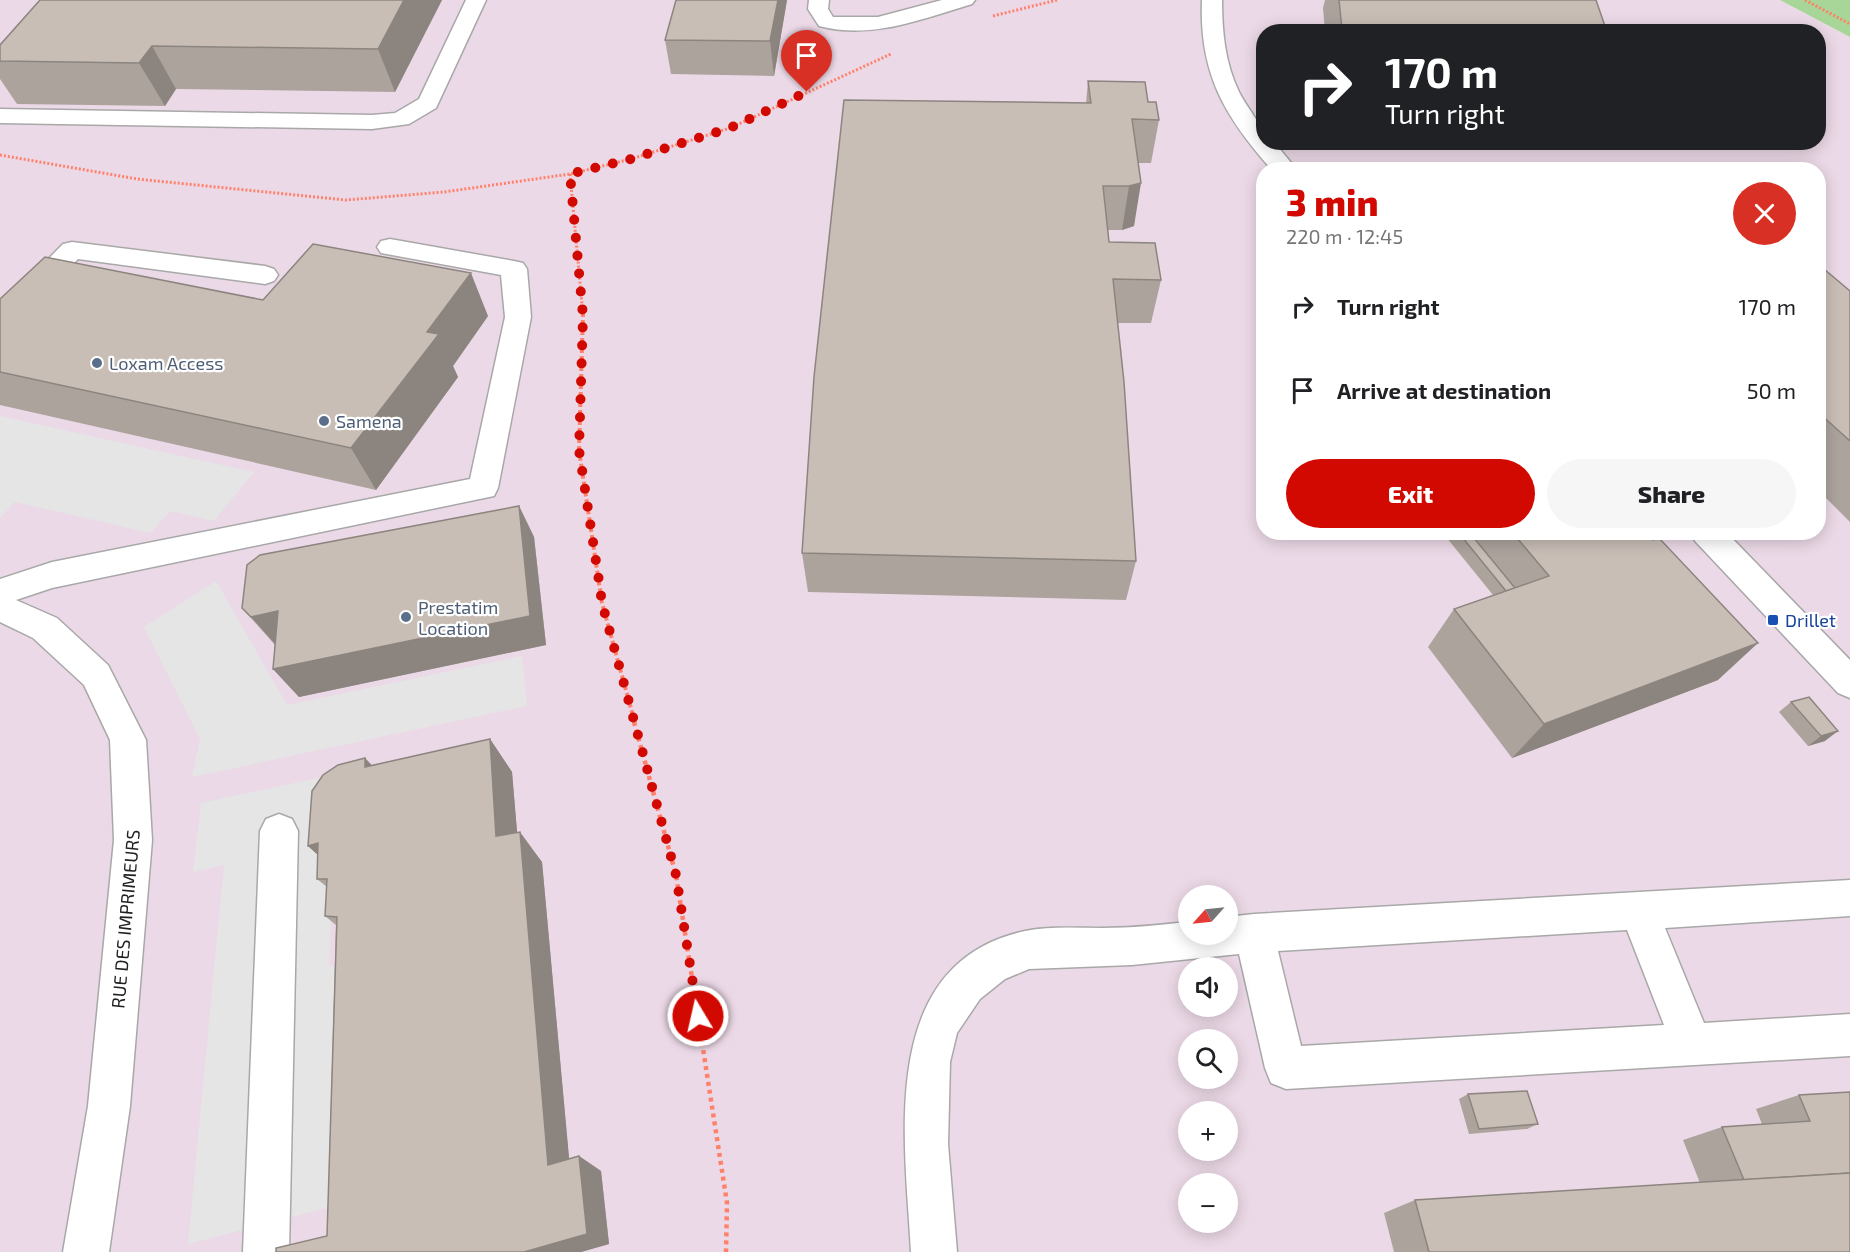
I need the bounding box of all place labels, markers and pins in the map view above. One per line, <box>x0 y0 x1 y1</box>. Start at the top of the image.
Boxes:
pin <box>781 30 832 92</box>
place label: Loxam Access <box>109 352 223 374</box>
marker: Loxam Access <box>90 356 104 370</box>
place label: Samena <box>336 410 402 432</box>
marker: Samena <box>317 414 331 428</box>
place label: Prestatim Location <box>418 596 498 639</box>
place label: Drillet <box>1785 609 1836 631</box>
marker: Prestatim Location <box>399 610 413 624</box>
marker: Drillet <box>1766 613 1780 627</box>

